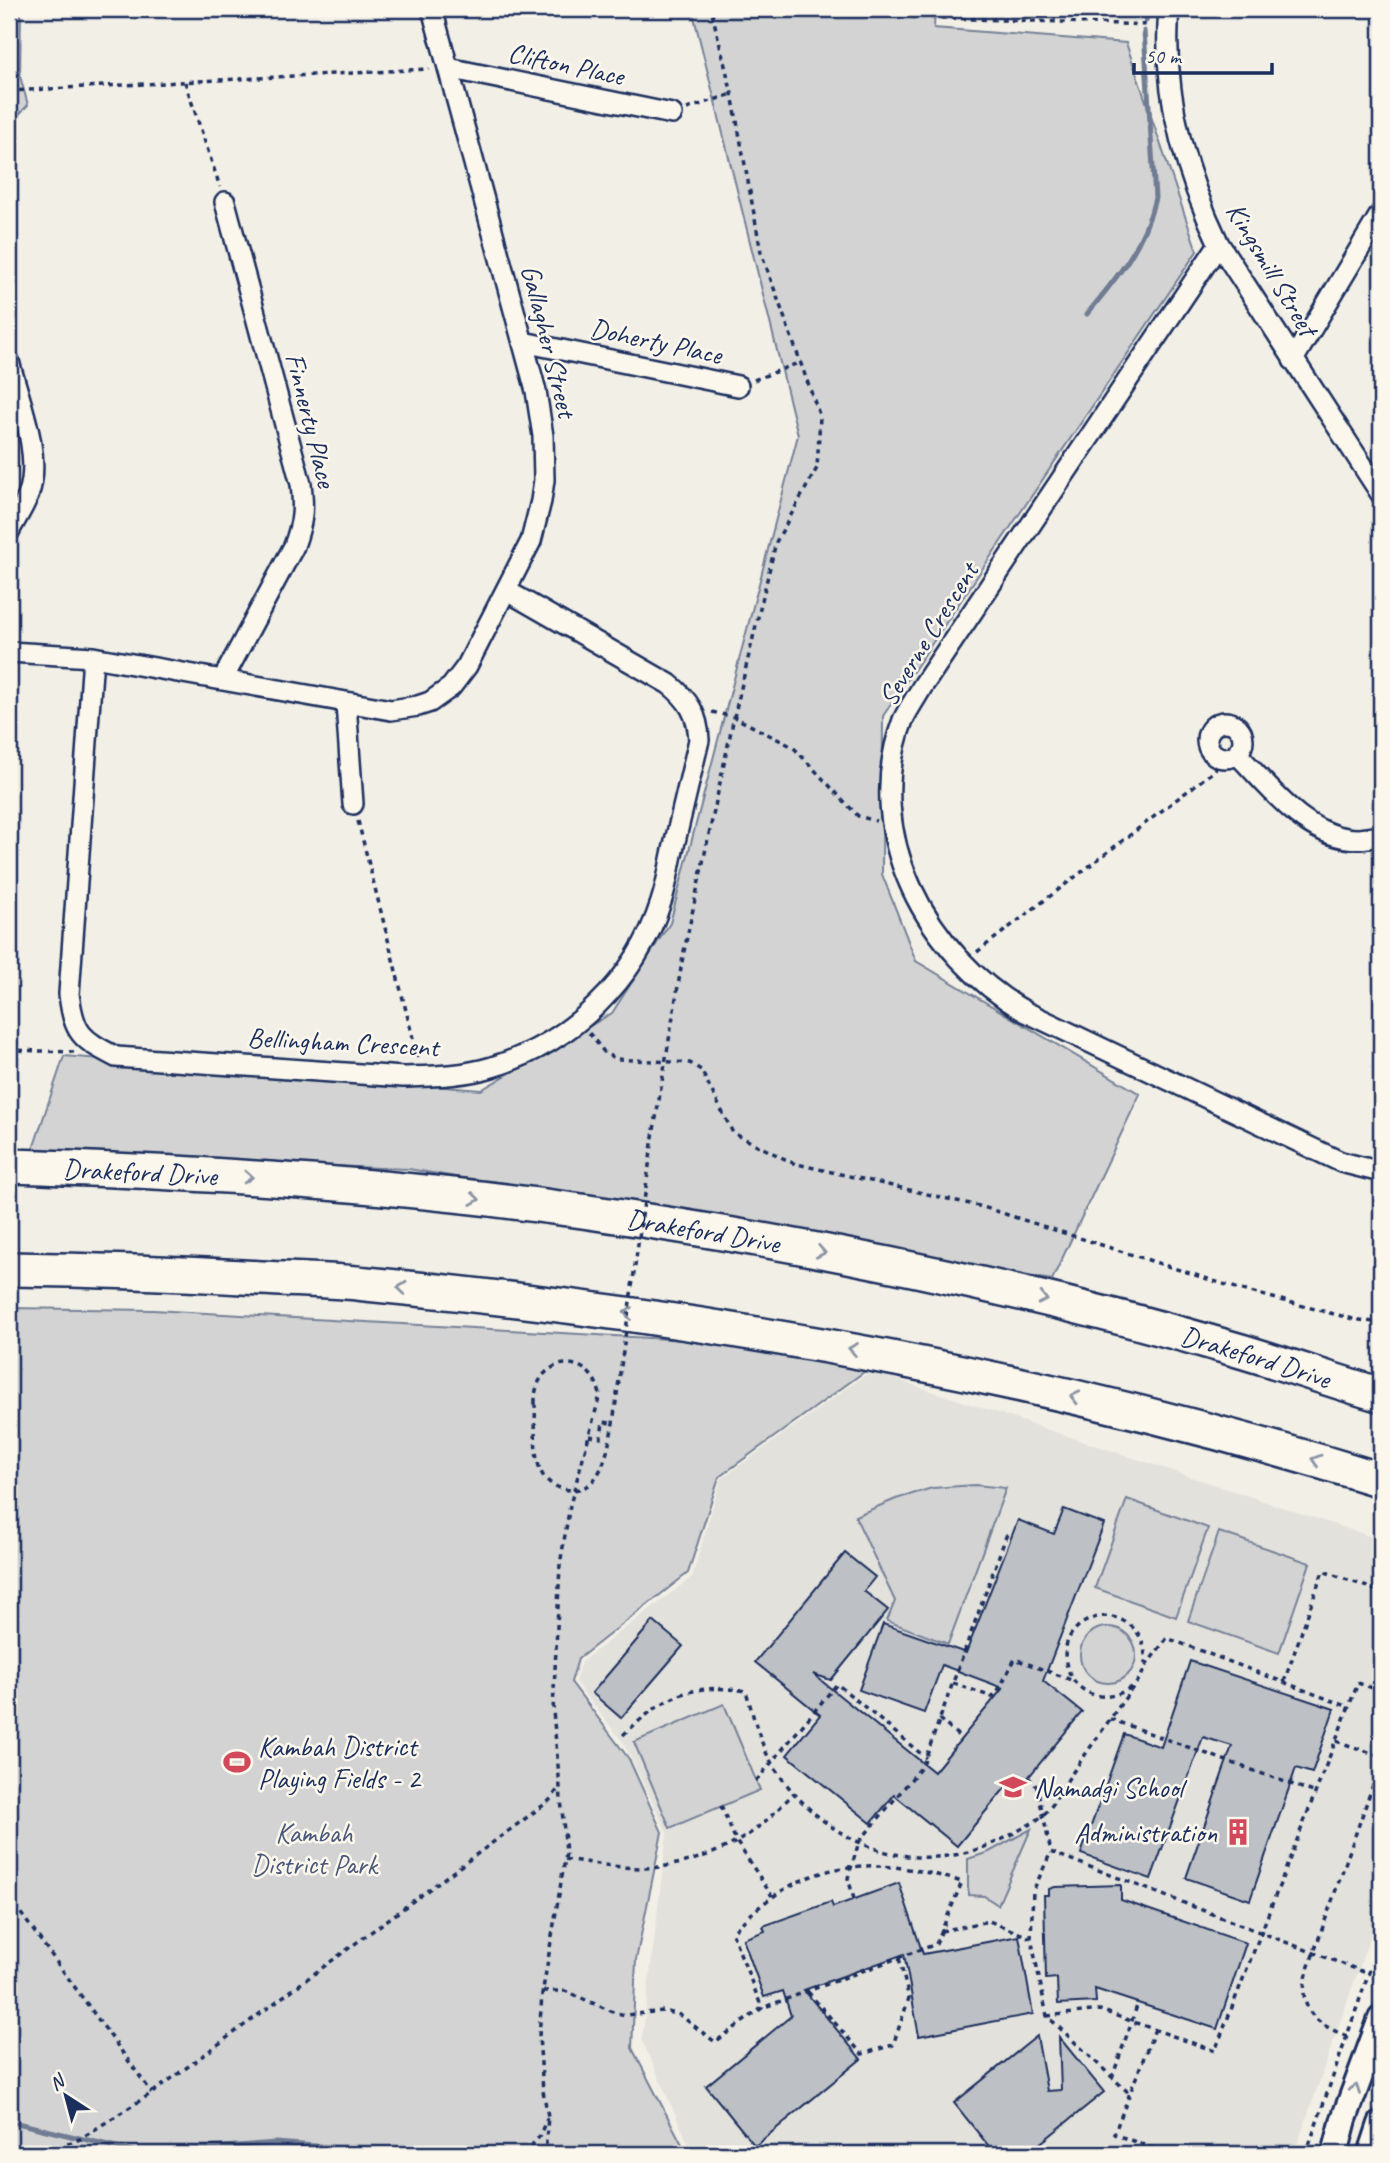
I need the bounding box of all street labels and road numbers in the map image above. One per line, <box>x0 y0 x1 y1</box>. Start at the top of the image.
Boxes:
street label: Clifton Place <box>505 35 629 94</box>
street label: Kingsmill Street <box>1218 196 1327 345</box>
street label: Gallagher Street <box>513 261 585 424</box>
street label: Doherty Place <box>587 310 727 372</box>
street label: Finnerty Place <box>277 349 345 493</box>
street label: Severne Crescent <box>870 554 987 712</box>
street label: Bellingham Crescent <box>247 1020 442 1065</box>
street label: Drakeford Drive <box>62 1150 220 1193</box>
street label: Drakeford Drive <box>625 1200 784 1261</box>
street label: Drakeford Drive <box>1177 1317 1337 1396</box>

